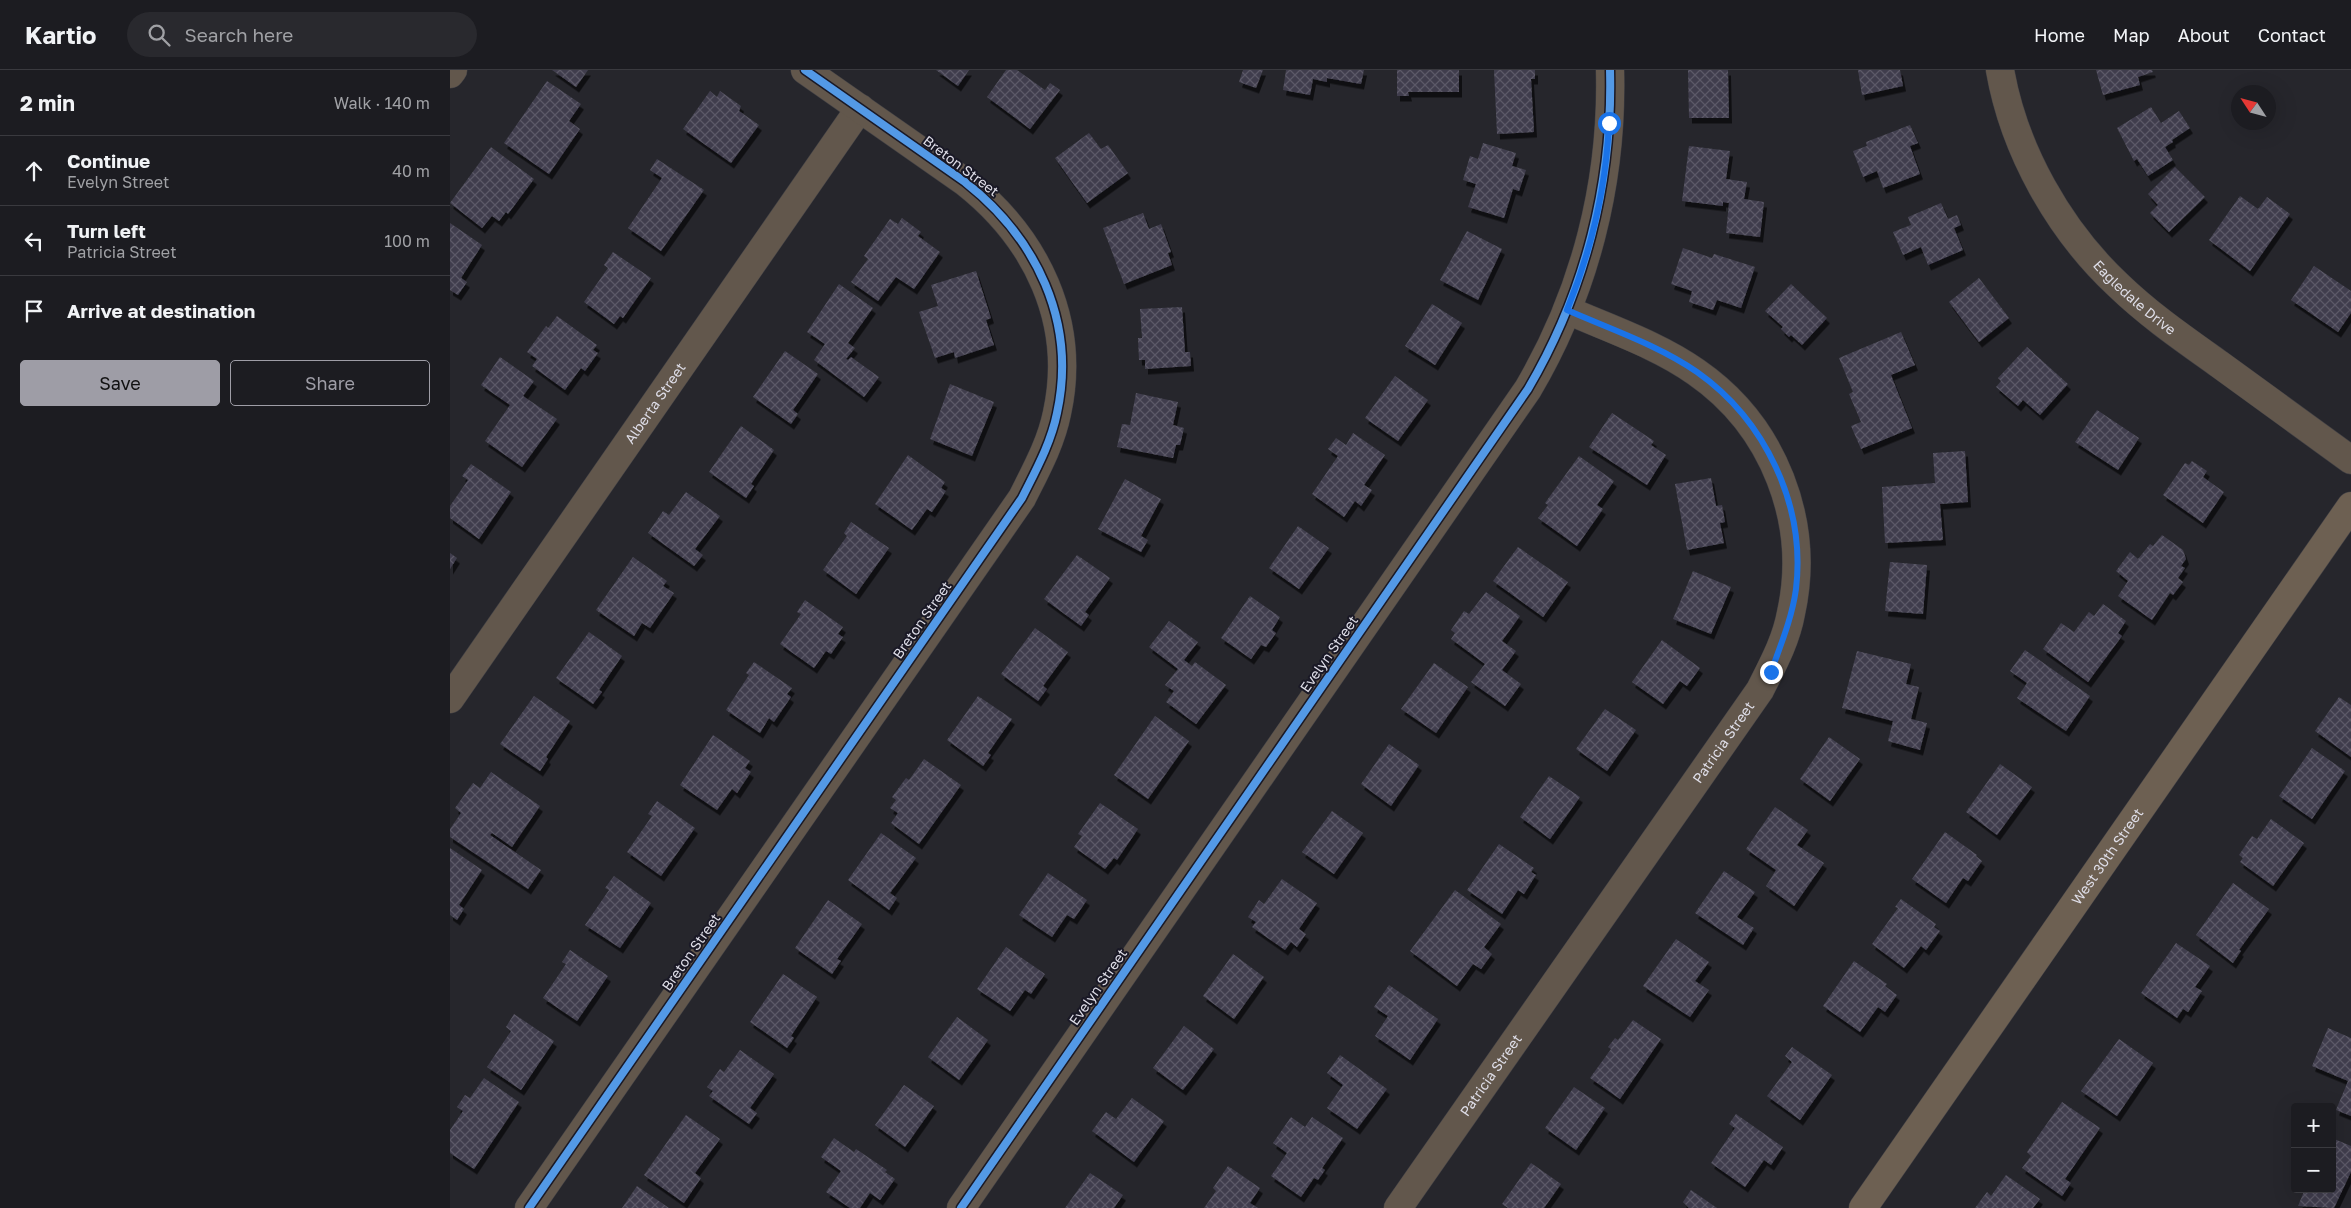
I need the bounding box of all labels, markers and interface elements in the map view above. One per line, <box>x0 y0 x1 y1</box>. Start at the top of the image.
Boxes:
search box <box>127 12 477 57</box>
text: Kartio <box>25 20 97 49</box>
icon: search <box>145 21 173 49</box>
text: Search here <box>185 23 293 46</box>
text: Home <box>2034 24 2085 46</box>
text: Map <box>2113 24 2150 46</box>
text: About <box>2178 24 2230 46</box>
text: Contact <box>2258 24 2326 46</box>
north arrow <box>2231 85 2276 130</box>
text: 2 min <box>20 90 75 116</box>
text: Walk · 140 m <box>334 93 430 113</box>
route start <box>1598 112 1621 135</box>
street label: Breton Street <box>920 132 1003 200</box>
text: Continue <box>67 149 150 172</box>
icon: ahead <box>20 157 48 185</box>
text: 40 m <box>392 161 430 181</box>
text: Evelyn Street <box>67 172 169 192</box>
text: Turn left <box>67 219 146 242</box>
icon: left <box>20 227 48 255</box>
text: 100 m <box>384 231 430 251</box>
text: Patricia Street <box>67 242 177 262</box>
street label: Eagledale Drive <box>2090 256 2179 338</box>
icon: arrive <box>20 297 48 325</box>
text: Arrive at destination <box>67 299 255 322</box>
street label: Alberta Street <box>621 359 689 447</box>
button: Save <box>20 360 220 406</box>
button: Share <box>230 360 430 406</box>
street label: Breton Street <box>889 578 954 662</box>
street label: Evelyn Street <box>1296 612 1361 695</box>
route end <box>1760 661 1783 684</box>
street label: Patricia Street <box>1689 698 1757 786</box>
street label: West 30th Street <box>2067 805 2146 908</box>
street label: Breton Street <box>658 910 723 994</box>
street label: Evelyn Street <box>1065 945 1130 1028</box>
street label: Patricia Street <box>1456 1031 1525 1119</box>
map controls <box>2291 1103 2336 1193</box>
button: + <box>2291 1103 2336 1148</box>
button: − <box>2291 1148 2336 1193</box>

